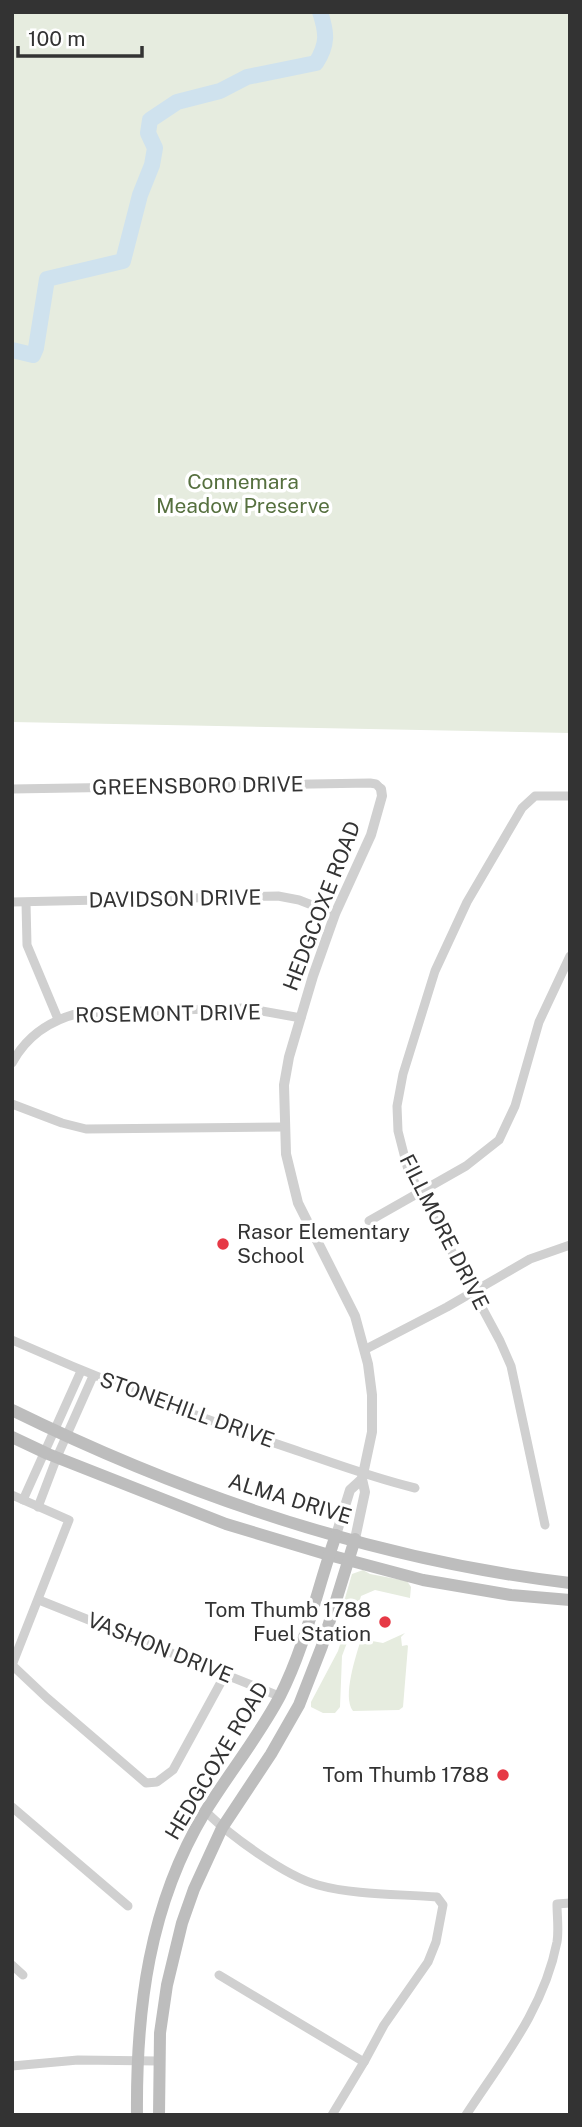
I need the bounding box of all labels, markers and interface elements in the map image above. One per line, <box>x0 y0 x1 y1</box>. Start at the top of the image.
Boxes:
scale bar <box>18 14 142 58</box>
text: 100 m <box>28 26 85 51</box>
park label: Connemara Meadow Preserve <box>156 469 330 518</box>
street label: GREENSBORO DRIVE <box>92 771 304 800</box>
street label: HEDGCOXE ROAD <box>278 818 365 994</box>
street label: DAVIDSON DRIVE <box>88 884 262 913</box>
street label: ROSEMONT DRIVE <box>75 999 261 1028</box>
street label: FILLMORE DRIVE <box>395 1150 494 1314</box>
place label: Rasor Elementary School <box>237 1219 410 1268</box>
marker: Rasor Elementary School <box>215 1236 231 1252</box>
street label: STONEHILL DRIVE <box>97 1366 278 1453</box>
street label: ALMA DRIVE <box>226 1468 355 1529</box>
place label: Tom Thumb 1788 Fuel Station <box>204 1597 371 1646</box>
street label: VASHON DRIVE <box>84 1607 237 1688</box>
marker: Tom Thumb 1788 Fuel Station <box>377 1614 393 1630</box>
street label: HEDGCOXE ROAD <box>160 1677 274 1844</box>
place label: Tom Thumb 1788 <box>322 1762 489 1787</box>
marker: Tom Thumb 1788 <box>495 1767 511 1783</box>

